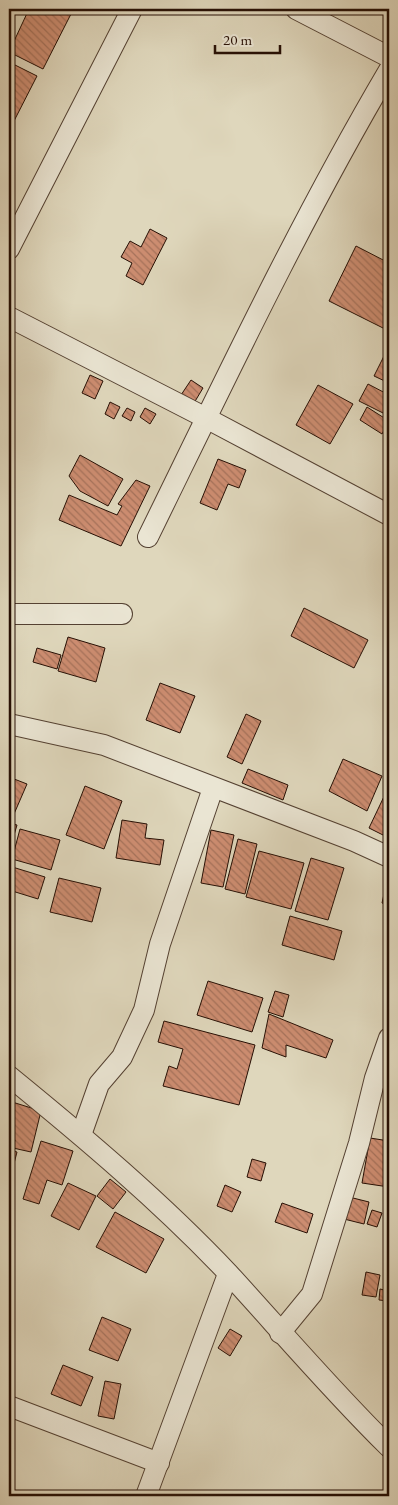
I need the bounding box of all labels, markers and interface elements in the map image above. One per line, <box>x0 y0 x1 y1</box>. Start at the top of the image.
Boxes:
scale bar <box>215 22 280 54</box>
text: 20 m <box>223 30 252 49</box>

